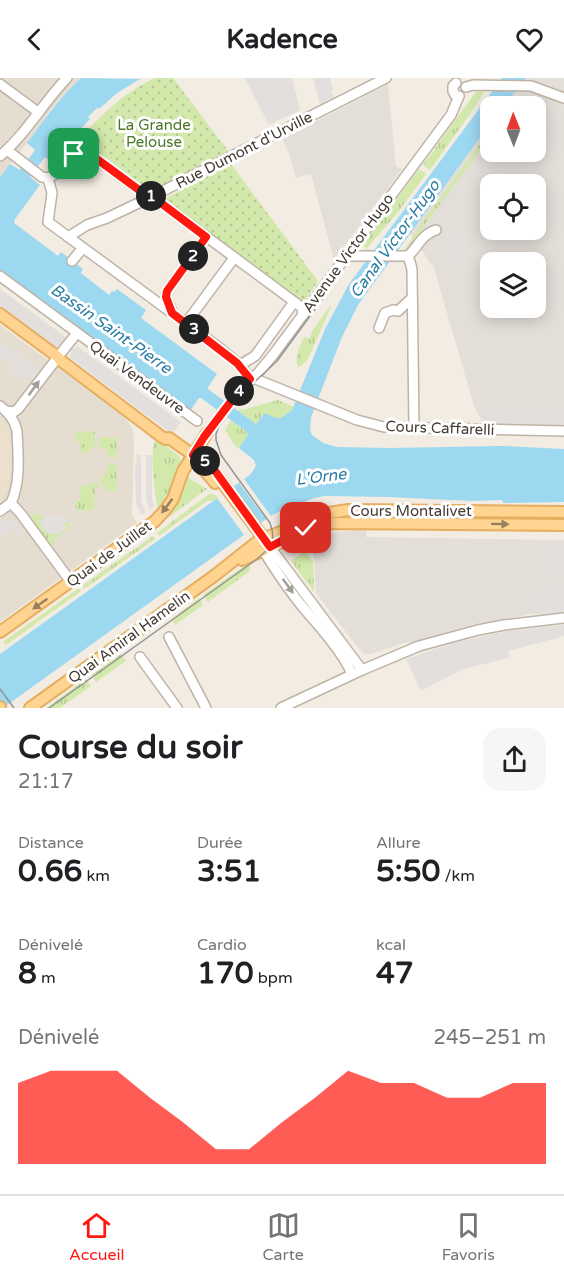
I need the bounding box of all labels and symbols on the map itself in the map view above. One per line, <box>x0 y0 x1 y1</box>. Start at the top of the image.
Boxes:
north arrow <box>480 96 546 162</box>
street label: Rue Dumont d'Urville <box>173 108 315 192</box>
park label: La Grande Pelouse <box>117 116 191 151</box>
pin <box>48 128 99 179</box>
water label: Canal Victor-Hugo <box>346 175 445 302</box>
pin: 1 <box>136 181 166 211</box>
street label: Avenue Victor Hugo <box>299 190 397 316</box>
pin: 2 <box>178 241 208 271</box>
water label: Bassin Saint-Pierre <box>47 280 176 379</box>
pin: 3 <box>179 314 209 344</box>
street label: Quai Vendeuvre <box>86 336 188 418</box>
pin: 4 <box>224 376 254 406</box>
one-way arrow <box>28 380 40 396</box>
street label: Cours Caffarelli <box>385 417 495 439</box>
pin: 5 <box>190 446 220 476</box>
water label: L'Orne <box>295 464 348 490</box>
one-way arrow <box>161 498 173 514</box>
pin <box>280 502 331 553</box>
street label: Cours Montalivet <box>350 502 472 520</box>
street label: Quai de Juillet <box>63 517 155 591</box>
one-way arrow <box>491 519 510 529</box>
one-way arrow <box>281 578 293 593</box>
street label: Quai Amiral Hamelin <box>65 587 193 687</box>
one-way arrow <box>33 598 49 610</box>

